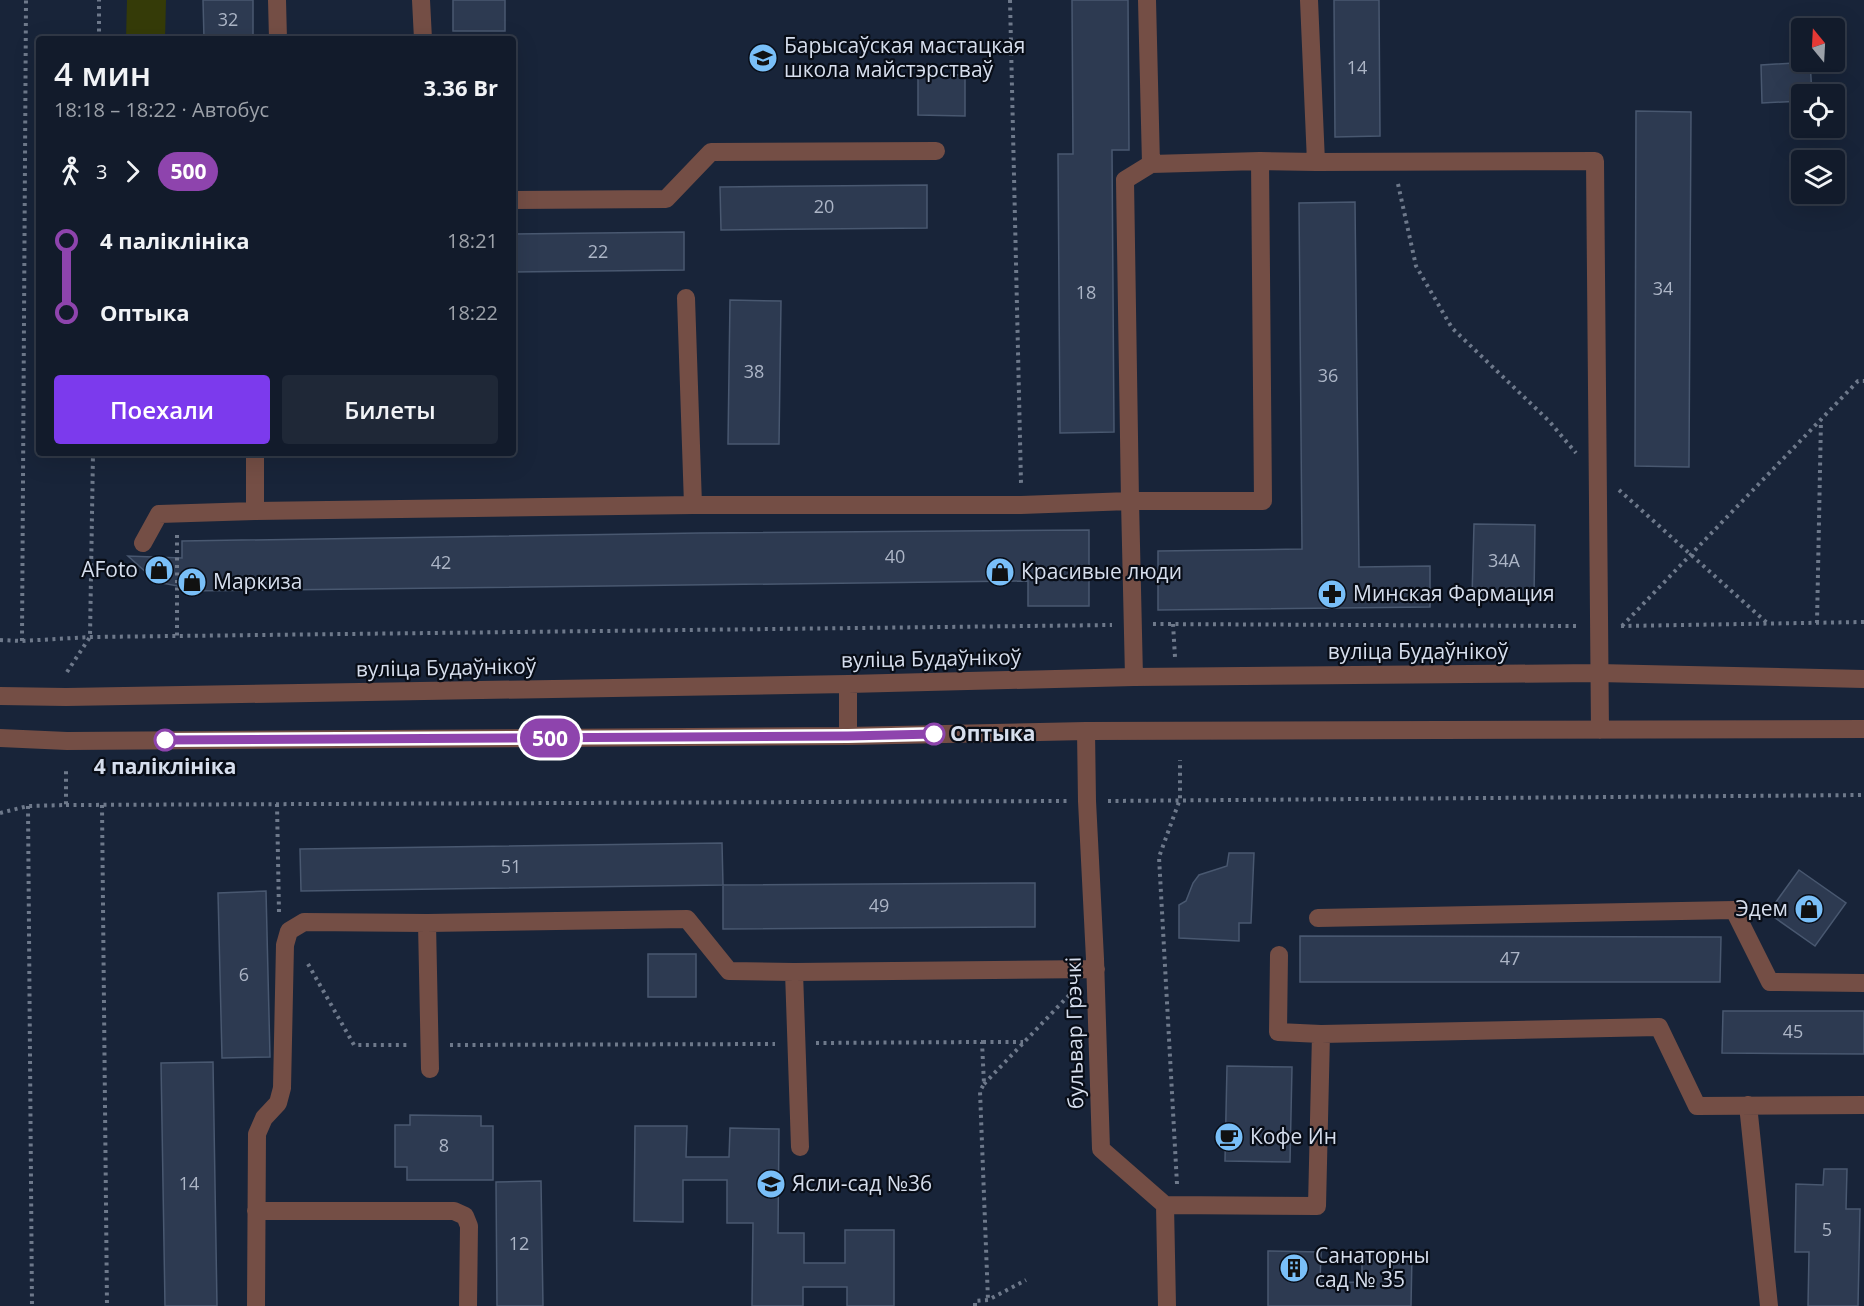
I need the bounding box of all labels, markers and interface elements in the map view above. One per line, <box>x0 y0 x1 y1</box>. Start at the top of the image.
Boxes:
house number: 32 <box>218 7 238 31</box>
north arrow <box>1791 18 1845 72</box>
map controls <box>1791 18 1845 204</box>
place label: Барысаўская мастацкая школа майстэрстваў <box>784 31 1025 83</box>
school or university icon: Барысаўская мастацкая школа майстэрстваў <box>747 42 779 74</box>
text: 4 мин <box>54 51 151 96</box>
house number: 14 <box>1347 55 1367 79</box>
text: 3.36 Br <box>424 72 498 102</box>
button: locate <box>1791 84 1845 138</box>
text: 18:18 – 18:22 · Автобус <box>54 96 269 123</box>
button: layers <box>1791 150 1845 204</box>
icon: walk <box>54 155 87 188</box>
icon: forward <box>116 155 149 188</box>
text: 500 <box>170 157 206 185</box>
text: 3 <box>96 158 107 185</box>
house number: 20 <box>814 194 834 218</box>
text: 4 паліклініка <box>100 225 250 255</box>
text: 18:21 <box>447 227 498 254</box>
house number: 22 <box>588 239 608 263</box>
house number: 34 <box>1653 276 1673 300</box>
house number: 18 <box>1076 280 1096 304</box>
text: Оптыка <box>100 297 190 327</box>
text: 18:22 <box>447 299 498 326</box>
house number: 38 <box>744 359 764 383</box>
house number: 36 <box>1318 363 1338 387</box>
button: Поехали <box>54 375 270 444</box>
button: Билеты <box>282 375 498 444</box>
house number: 40 <box>885 544 905 568</box>
house number: 34А <box>1488 548 1521 572</box>
house number: 42 <box>431 550 451 574</box>
shop icon: AFoto <box>143 554 175 586</box>
place label: AFoto <box>81 555 138 583</box>
shop icon: Красивые люди <box>984 556 1016 588</box>
place label: Красивые люди <box>1021 557 1182 585</box>
shop icon: Маркиза <box>176 566 208 598</box>
place label: Маркиза <box>213 567 302 595</box>
pharmacy icon: Минская Фармация <box>1316 578 1348 610</box>
place label: Минская Фармация <box>1353 579 1555 607</box>
street label: вуліца Будаўнікоў <box>1328 637 1509 665</box>
street label: вуліца Будаўнікоў <box>841 642 1022 674</box>
street label: вуліца Будаўнікоў <box>356 651 537 683</box>
line badge: 500 <box>516 718 584 758</box>
place label: Оптыка <box>950 719 1036 747</box>
marker: Оптыка <box>923 723 945 745</box>
text: 500 <box>532 724 568 752</box>
marker: 4 паліклініка <box>154 729 176 751</box>
place label: 4 паліклініка <box>94 752 236 780</box>
house number: 51 <box>501 854 521 878</box>
house number: 49 <box>869 893 889 917</box>
shop icon: Эдем <box>1793 893 1825 925</box>
place label: Эдем <box>1736 894 1788 922</box>
house number: 47 <box>1500 946 1520 970</box>
street label: бульвар Грэчкі <box>1059 957 1089 1109</box>
house number: 6 <box>239 962 249 986</box>
house number: 45 <box>1783 1019 1803 1043</box>
cafe icon: Кофе Ин <box>1213 1121 1245 1153</box>
place label: Кофе Ин <box>1250 1122 1337 1150</box>
house number: 8 <box>439 1133 449 1157</box>
school or university icon: Ясли-сад №36 <box>755 1168 787 1200</box>
place label: Ясли-сад №36 <box>792 1169 932 1197</box>
house number: 14 <box>179 1171 199 1195</box>
house number: 5 <box>1822 1217 1832 1241</box>
house number: 12 <box>509 1231 529 1255</box>
place label: Санаторны сад № 35 <box>1315 1241 1430 1293</box>
building icon: Санаторны сад № 35 <box>1278 1252 1310 1284</box>

